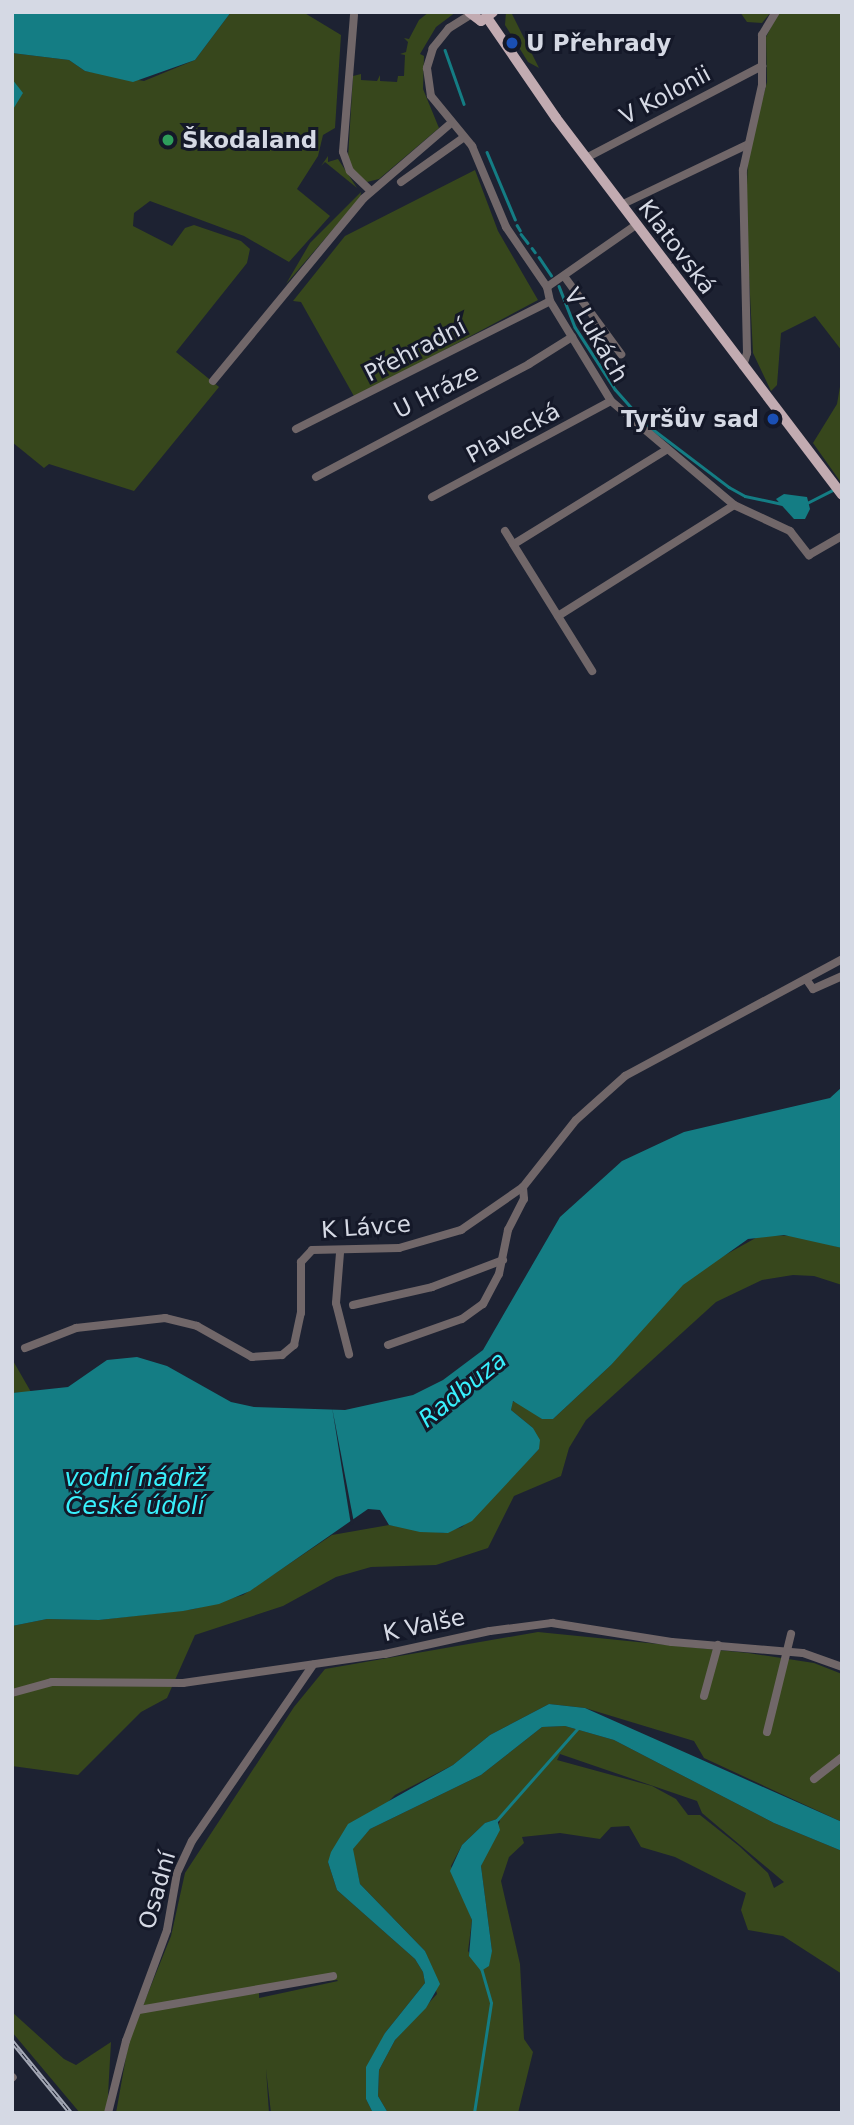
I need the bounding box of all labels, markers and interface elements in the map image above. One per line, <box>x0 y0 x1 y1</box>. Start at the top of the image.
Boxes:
place label: U Přehrady <box>526 29 671 57</box>
marker: U Přehrady <box>504 35 520 51</box>
street label: V Kolonii <box>615 60 715 130</box>
place label: Škodaland <box>182 126 317 154</box>
marker: Škodaland <box>160 132 176 148</box>
street label: Klatovská <box>632 194 722 300</box>
street label: V Lukách <box>558 283 634 387</box>
street label: Přehradní <box>360 313 470 387</box>
street label: U Hráze <box>389 358 483 424</box>
street label: Plavecká <box>462 397 564 469</box>
place label: Tyršův sad <box>621 405 759 433</box>
marker: Tyršův sad <box>765 411 781 427</box>
street label: K Lávce <box>320 1210 412 1244</box>
water label: Radbuza <box>413 1346 513 1434</box>
water label: vodní nádrž České údolí <box>64 1465 206 1521</box>
street label: K Valše <box>381 1603 467 1647</box>
street label: Osadní <box>133 1848 181 1932</box>

